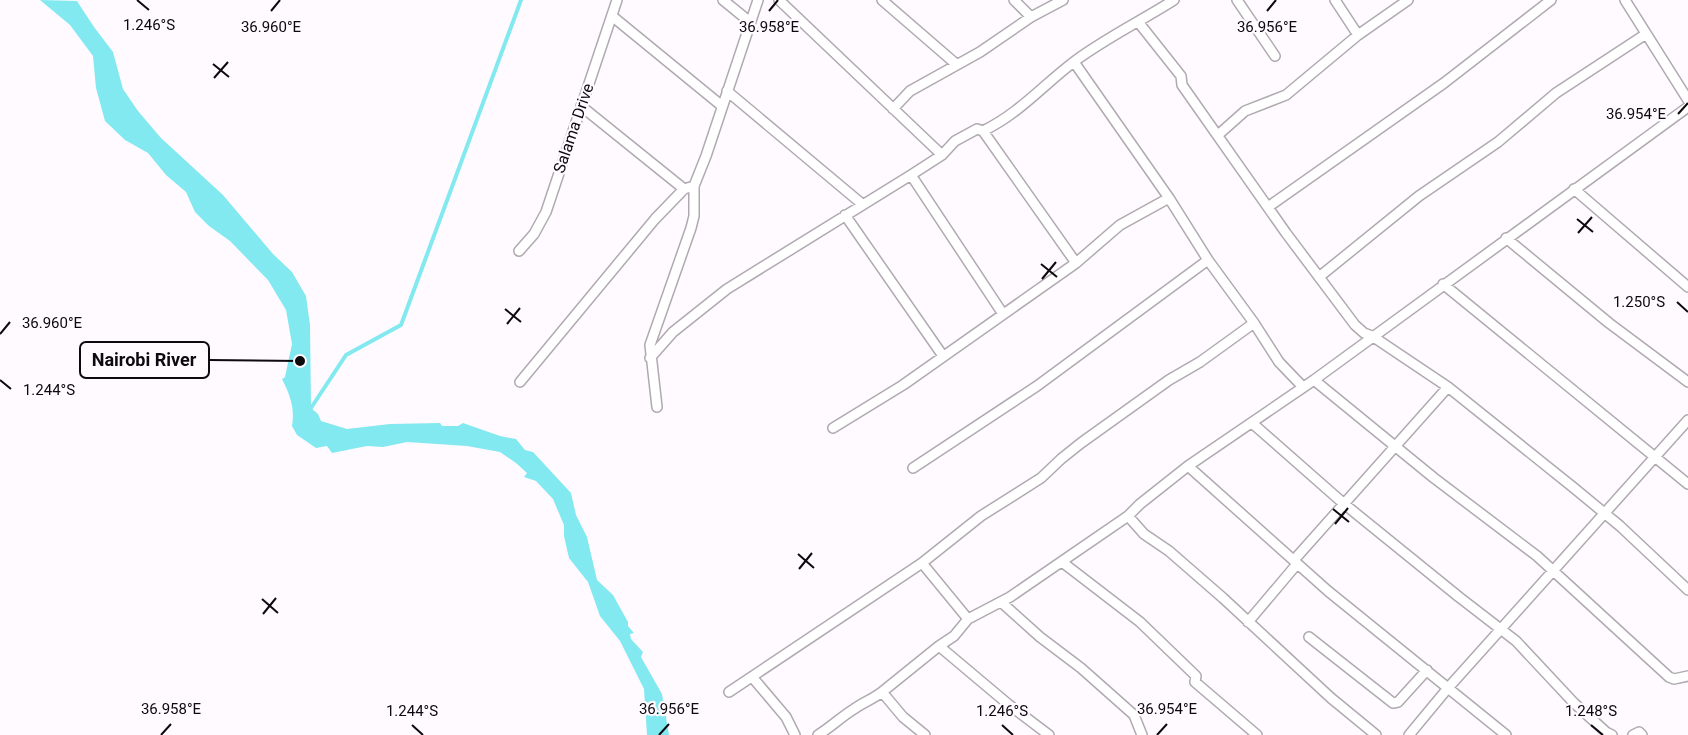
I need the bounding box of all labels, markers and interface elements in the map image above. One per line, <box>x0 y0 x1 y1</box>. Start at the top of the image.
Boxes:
text: 1.246°S <box>123 16 175 34</box>
text: 36.960°E <box>241 18 302 36</box>
text: 36.958°E <box>739 18 800 36</box>
text: 36.956°E <box>1237 18 1298 36</box>
street label: Salama Drive <box>549 81 598 175</box>
text: 36.954°E <box>1606 105 1667 123</box>
text: 1.250°S <box>1613 293 1665 311</box>
text: 36.960°E <box>22 314 83 332</box>
callout: Nairobi River <box>80 342 209 378</box>
text: Nairobi River <box>92 349 197 370</box>
text: 1.244°S <box>23 381 75 399</box>
text: 36.958°E <box>141 700 202 718</box>
text: 36.956°E <box>639 700 700 718</box>
text: 36.954°E <box>1137 700 1198 718</box>
text: 1.244°S <box>386 702 438 720</box>
text: 1.246°S <box>976 702 1028 720</box>
text: 1.248°S <box>1565 702 1617 720</box>

